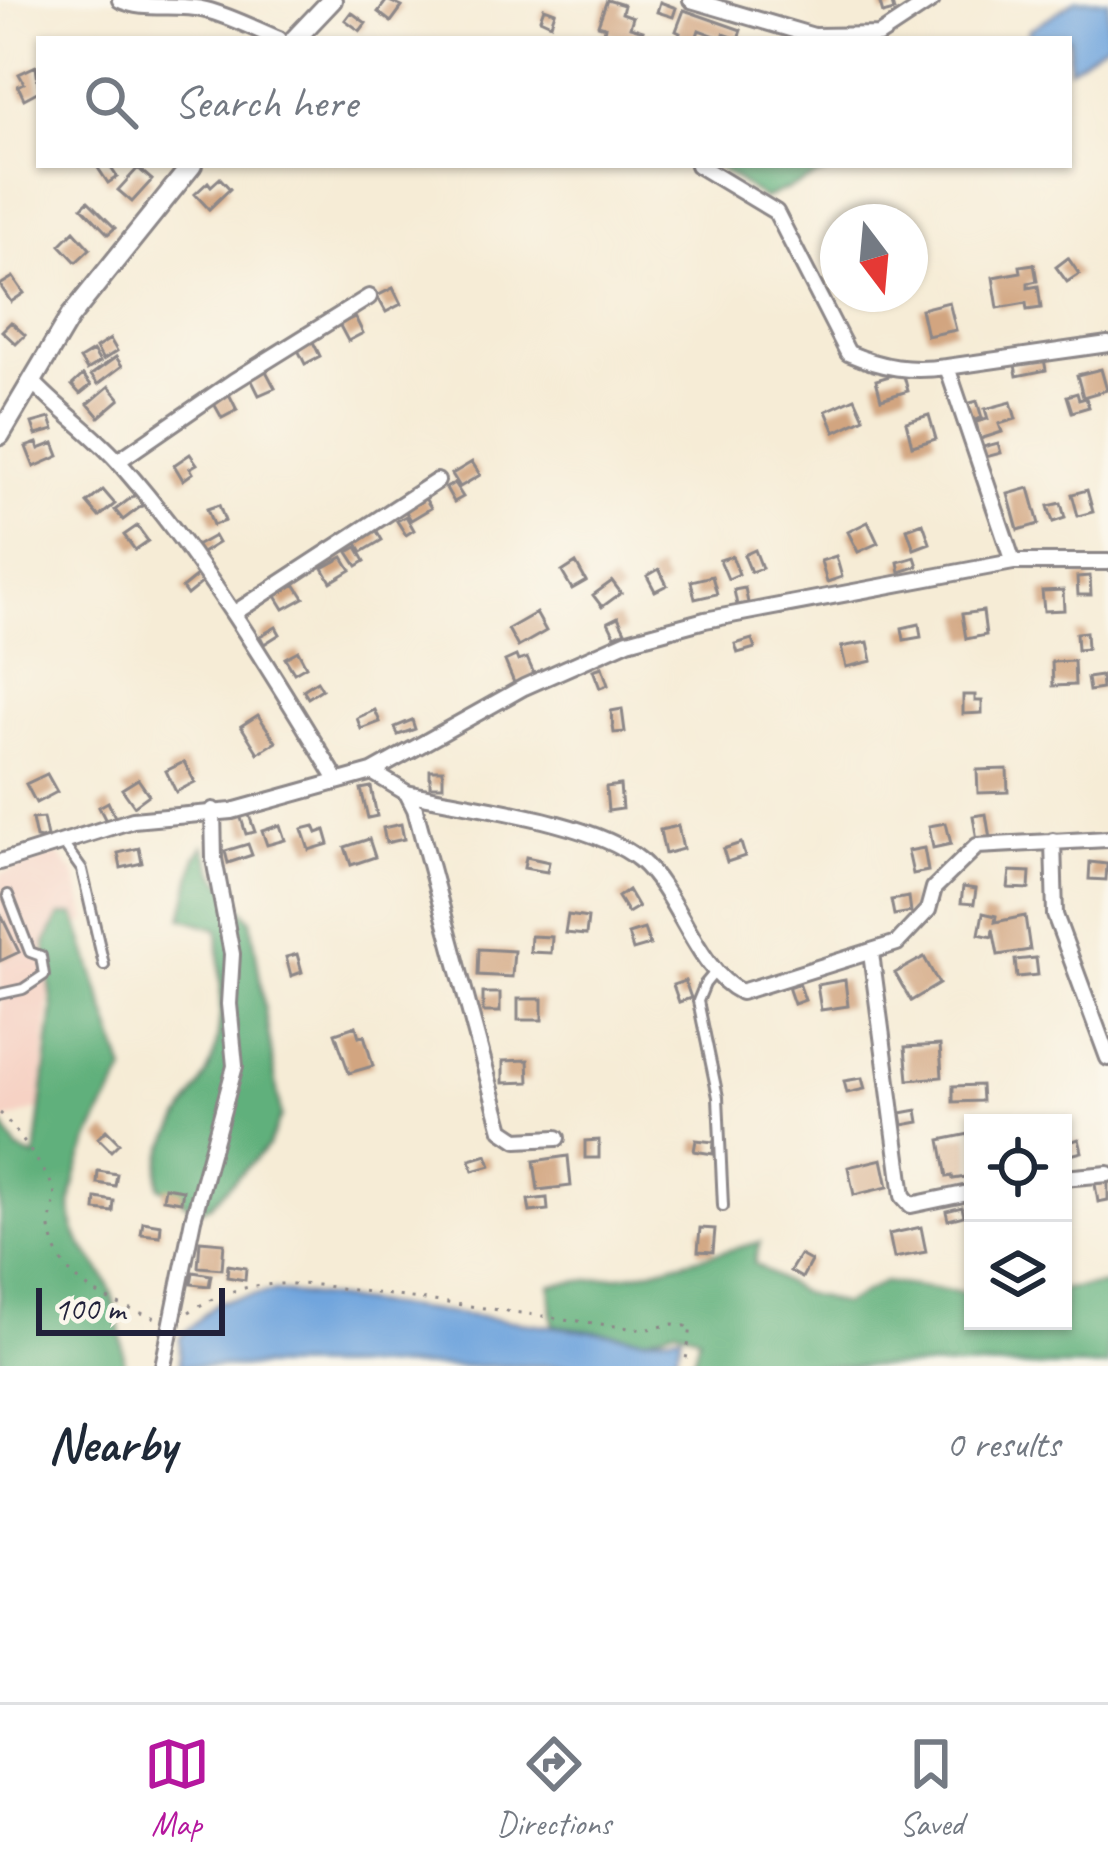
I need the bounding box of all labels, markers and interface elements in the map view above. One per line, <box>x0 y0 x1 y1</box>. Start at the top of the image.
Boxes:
search box <box>36 36 1072 168</box>
icon: search <box>78 69 144 135</box>
text: Search here <box>174 74 357 131</box>
north arrow <box>820 204 928 312</box>
map controls <box>964 1114 1072 1330</box>
button: locate <box>964 1114 1072 1222</box>
button: layers <box>964 1222 1072 1330</box>
scale bar <box>36 1282 225 1335</box>
text: 100 m <box>54 1288 125 1330</box>
text: Nearby <box>48 1412 176 1476</box>
text: 0 results <box>946 1420 1060 1469</box>
tab: Map <box>144 1731 210 1845</box>
tab: Directions <box>497 1731 611 1845</box>
tab: Saved <box>898 1731 964 1845</box>

